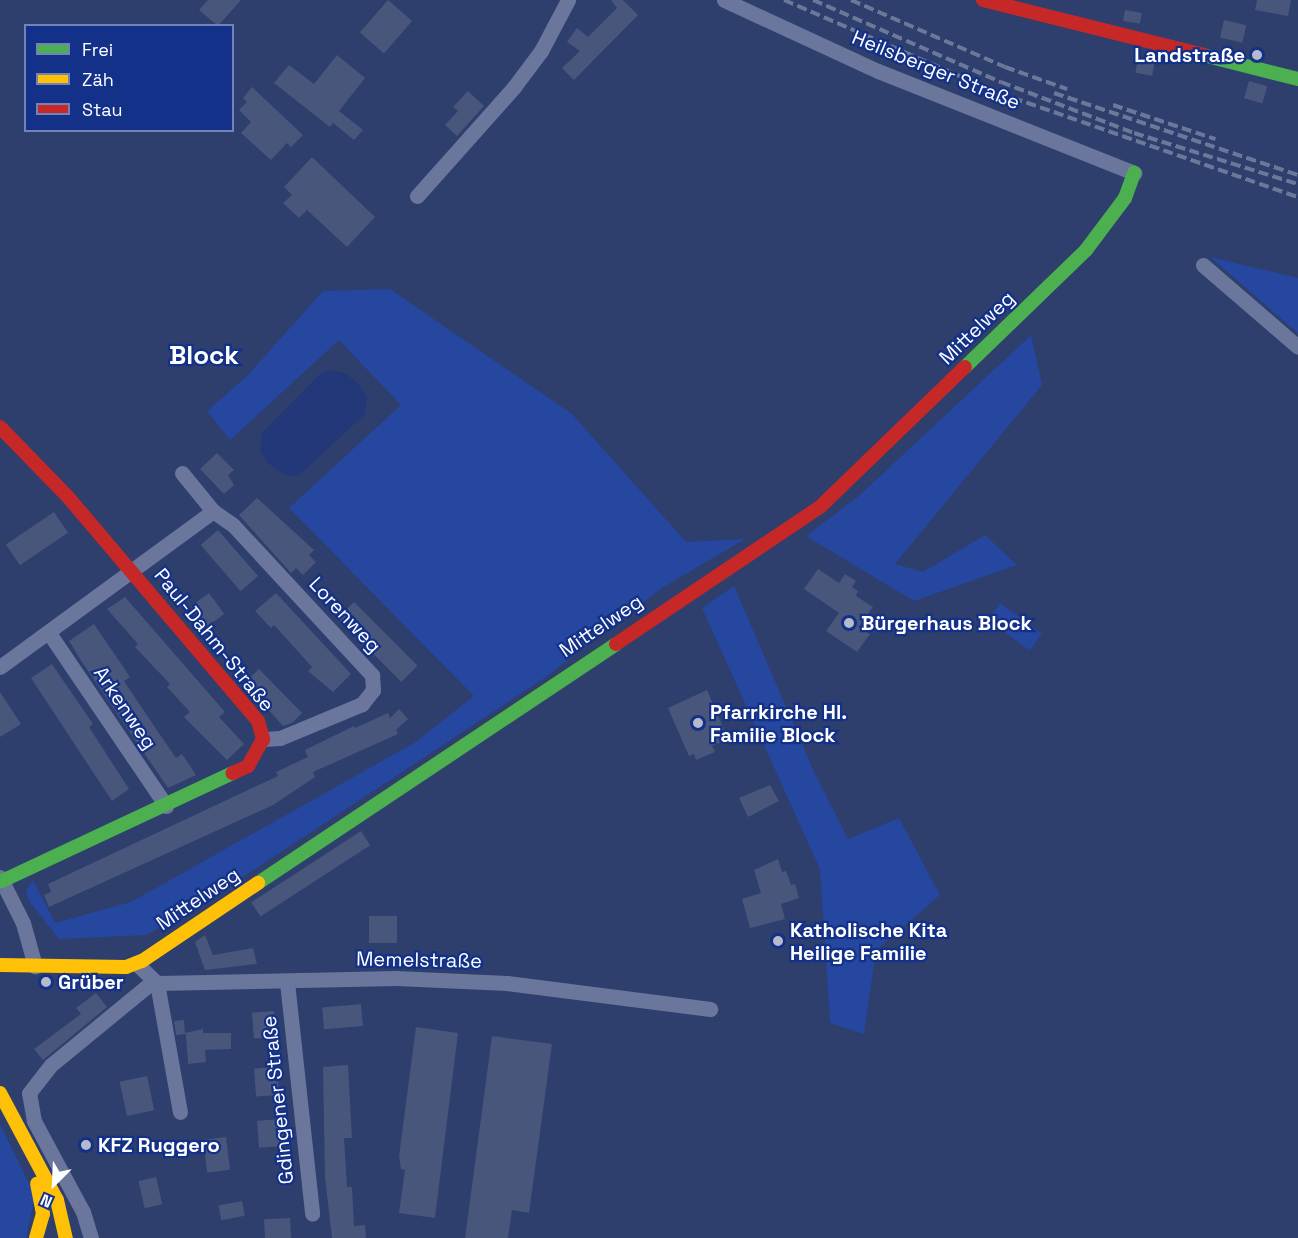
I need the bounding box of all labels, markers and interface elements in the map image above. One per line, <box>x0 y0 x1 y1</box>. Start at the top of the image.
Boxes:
legend <box>24 24 234 132</box>
street label: Heilsberger Straße <box>848 25 1024 115</box>
text: Frei <box>82 38 113 61</box>
place label: Landstraße <box>1134 43 1245 67</box>
marker: Landstraße <box>1250 48 1264 62</box>
text: Zäh <box>82 68 114 91</box>
text: Stau <box>82 98 122 121</box>
street label: Mittelweg <box>934 286 1020 370</box>
district label: Block <box>169 340 239 372</box>
street label: Paul-Dahm-Straße <box>149 564 279 716</box>
street label: Lorenweg <box>304 572 386 658</box>
street label: Mittelweg <box>555 589 647 663</box>
place label: Bürgerhaus Block <box>861 611 1032 635</box>
marker: Bürgerhaus Block <box>842 616 856 630</box>
street label: Arkenweg <box>89 662 161 754</box>
place label: Pfarrkirche Hl. Familie Block <box>710 700 847 747</box>
marker: Pfarrkirche Hl. Familie Block <box>691 716 705 730</box>
street label: Mittelweg <box>152 862 244 936</box>
place label: Katholische Kita Heilige Familie <box>790 918 947 965</box>
marker: Katholische Kita Heilige Familie <box>771 934 785 948</box>
street label: Memelstraße <box>356 947 482 973</box>
place label: Grüber <box>58 970 124 994</box>
marker: Grüber <box>39 975 53 989</box>
street label: Gdingener Straße <box>257 1015 299 1185</box>
place label: KFZ Ruggero <box>98 1133 220 1157</box>
marker: KFZ Ruggero <box>79 1138 93 1152</box>
north arrow <box>24 1154 84 1214</box>
text: N <box>37 1189 56 1213</box>

